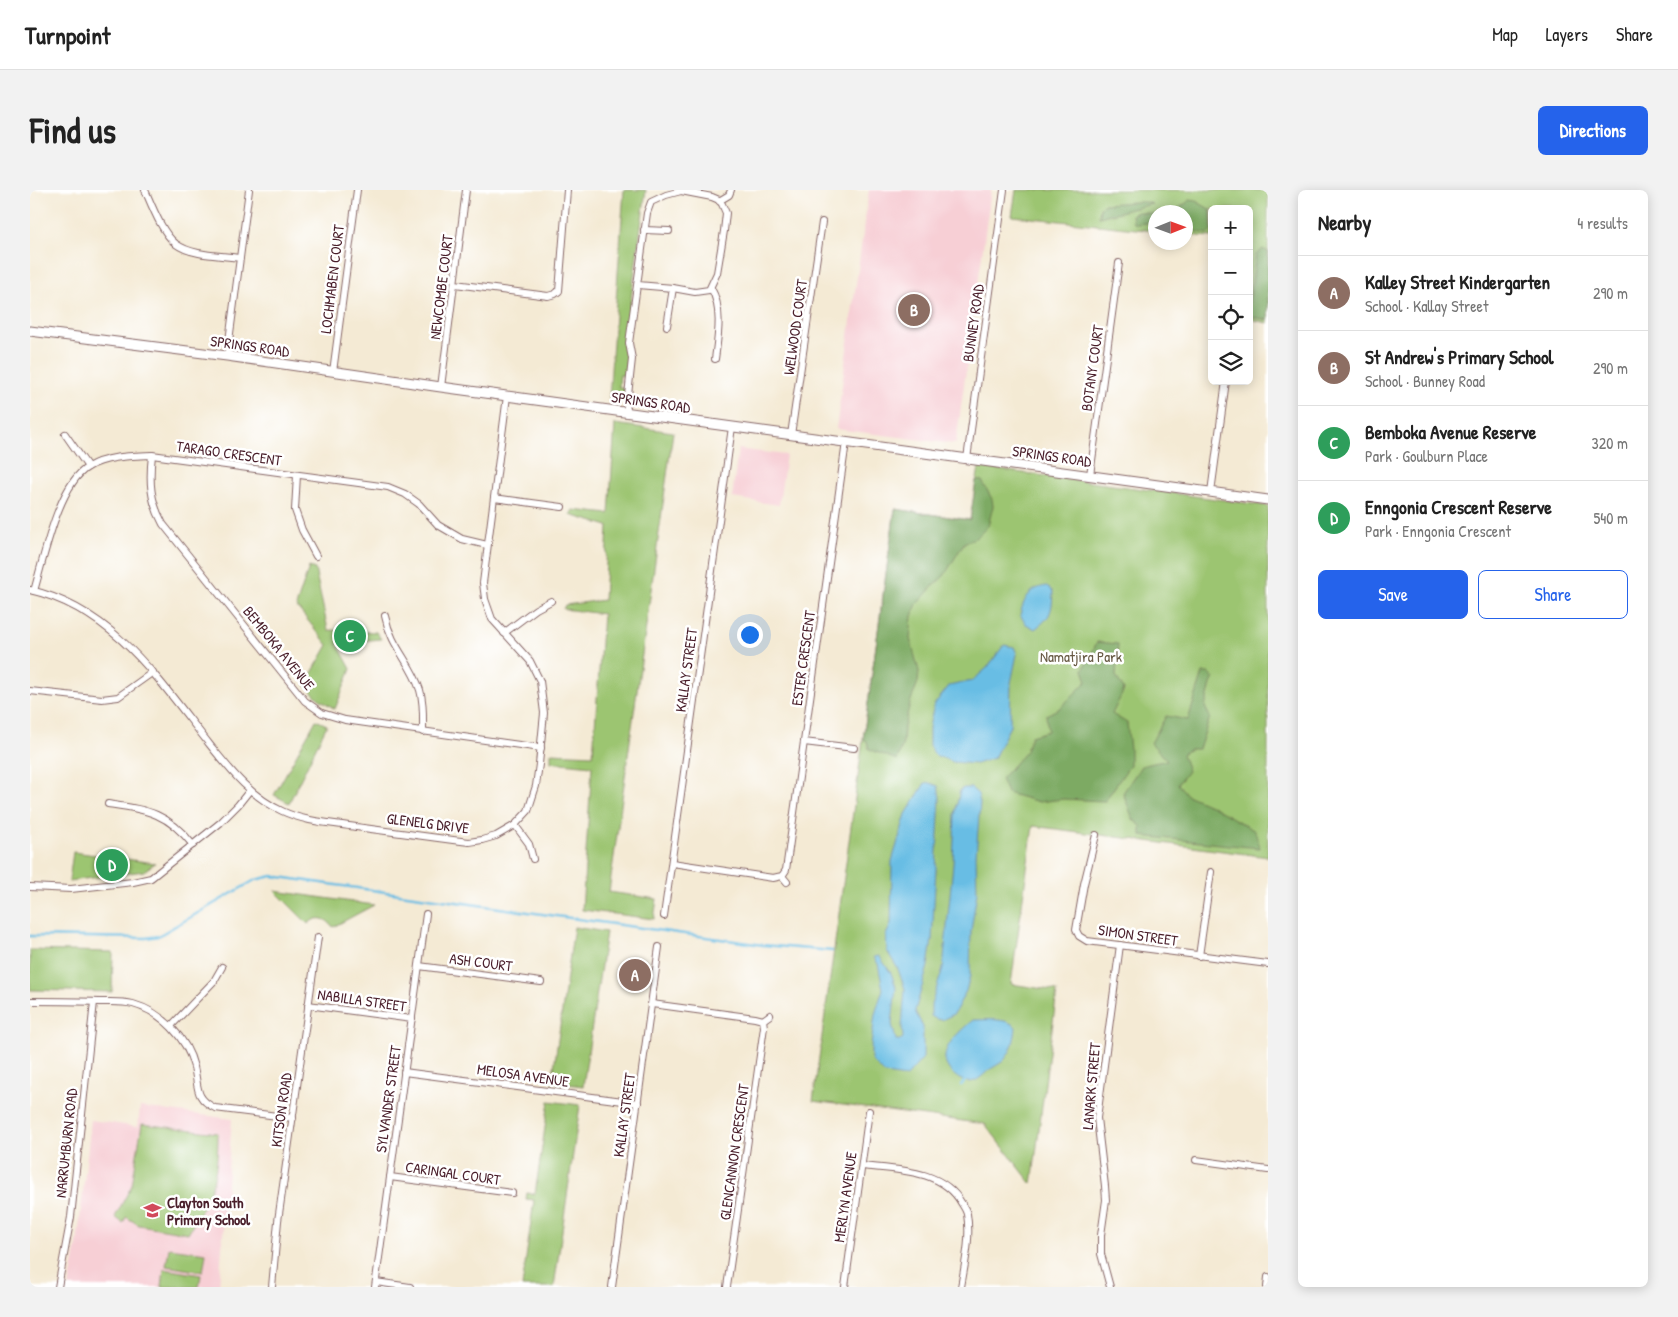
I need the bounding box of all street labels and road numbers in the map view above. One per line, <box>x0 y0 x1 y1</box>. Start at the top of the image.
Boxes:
street label: LOCHMABEN COURT <box>315 222 349 335</box>
street label: NEWCOMBE COURT <box>424 232 458 341</box>
street label: WELWOOD COURT <box>778 277 812 376</box>
street label: BUNNEY ROAD <box>957 282 989 363</box>
street label: BOTANY COURT <box>1076 323 1109 413</box>
street label: SPRINGS ROAD <box>209 330 292 362</box>
street label: SPRINGS ROAD <box>610 386 693 418</box>
street label: TARAGO CRESCENT <box>175 435 284 471</box>
street label: SPRINGS ROAD <box>1011 440 1094 472</box>
street label: BEMBOKA AVENUE <box>238 601 320 695</box>
street label: ESTER CRESCENT <box>786 608 820 707</box>
street label: KALLAY STREET <box>670 626 702 713</box>
street label: GLENELG DRIVE <box>386 808 471 839</box>
street label: SIMON STREET <box>1097 919 1180 951</box>
street label: ASH COURT <box>448 948 515 976</box>
street label: NABILLA STREET <box>316 983 409 1017</box>
street label: LANARK STREET <box>1077 1041 1105 1130</box>
street label: SYLVANDER STREET <box>370 1043 406 1154</box>
street label: MELOSA AVENUE <box>476 1058 571 1092</box>
street label: KITSON ROAD <box>265 1071 297 1148</box>
street label: KALLAY STREET <box>608 1071 640 1158</box>
street label: GLENCANNON CRESCENT <box>714 1082 754 1221</box>
street label: NARRUMBURN ROAD <box>50 1086 82 1199</box>
street label: MERLYN AVENUE <box>828 1150 862 1244</box>
street label: CARINGAL COURT <box>404 1156 503 1190</box>

